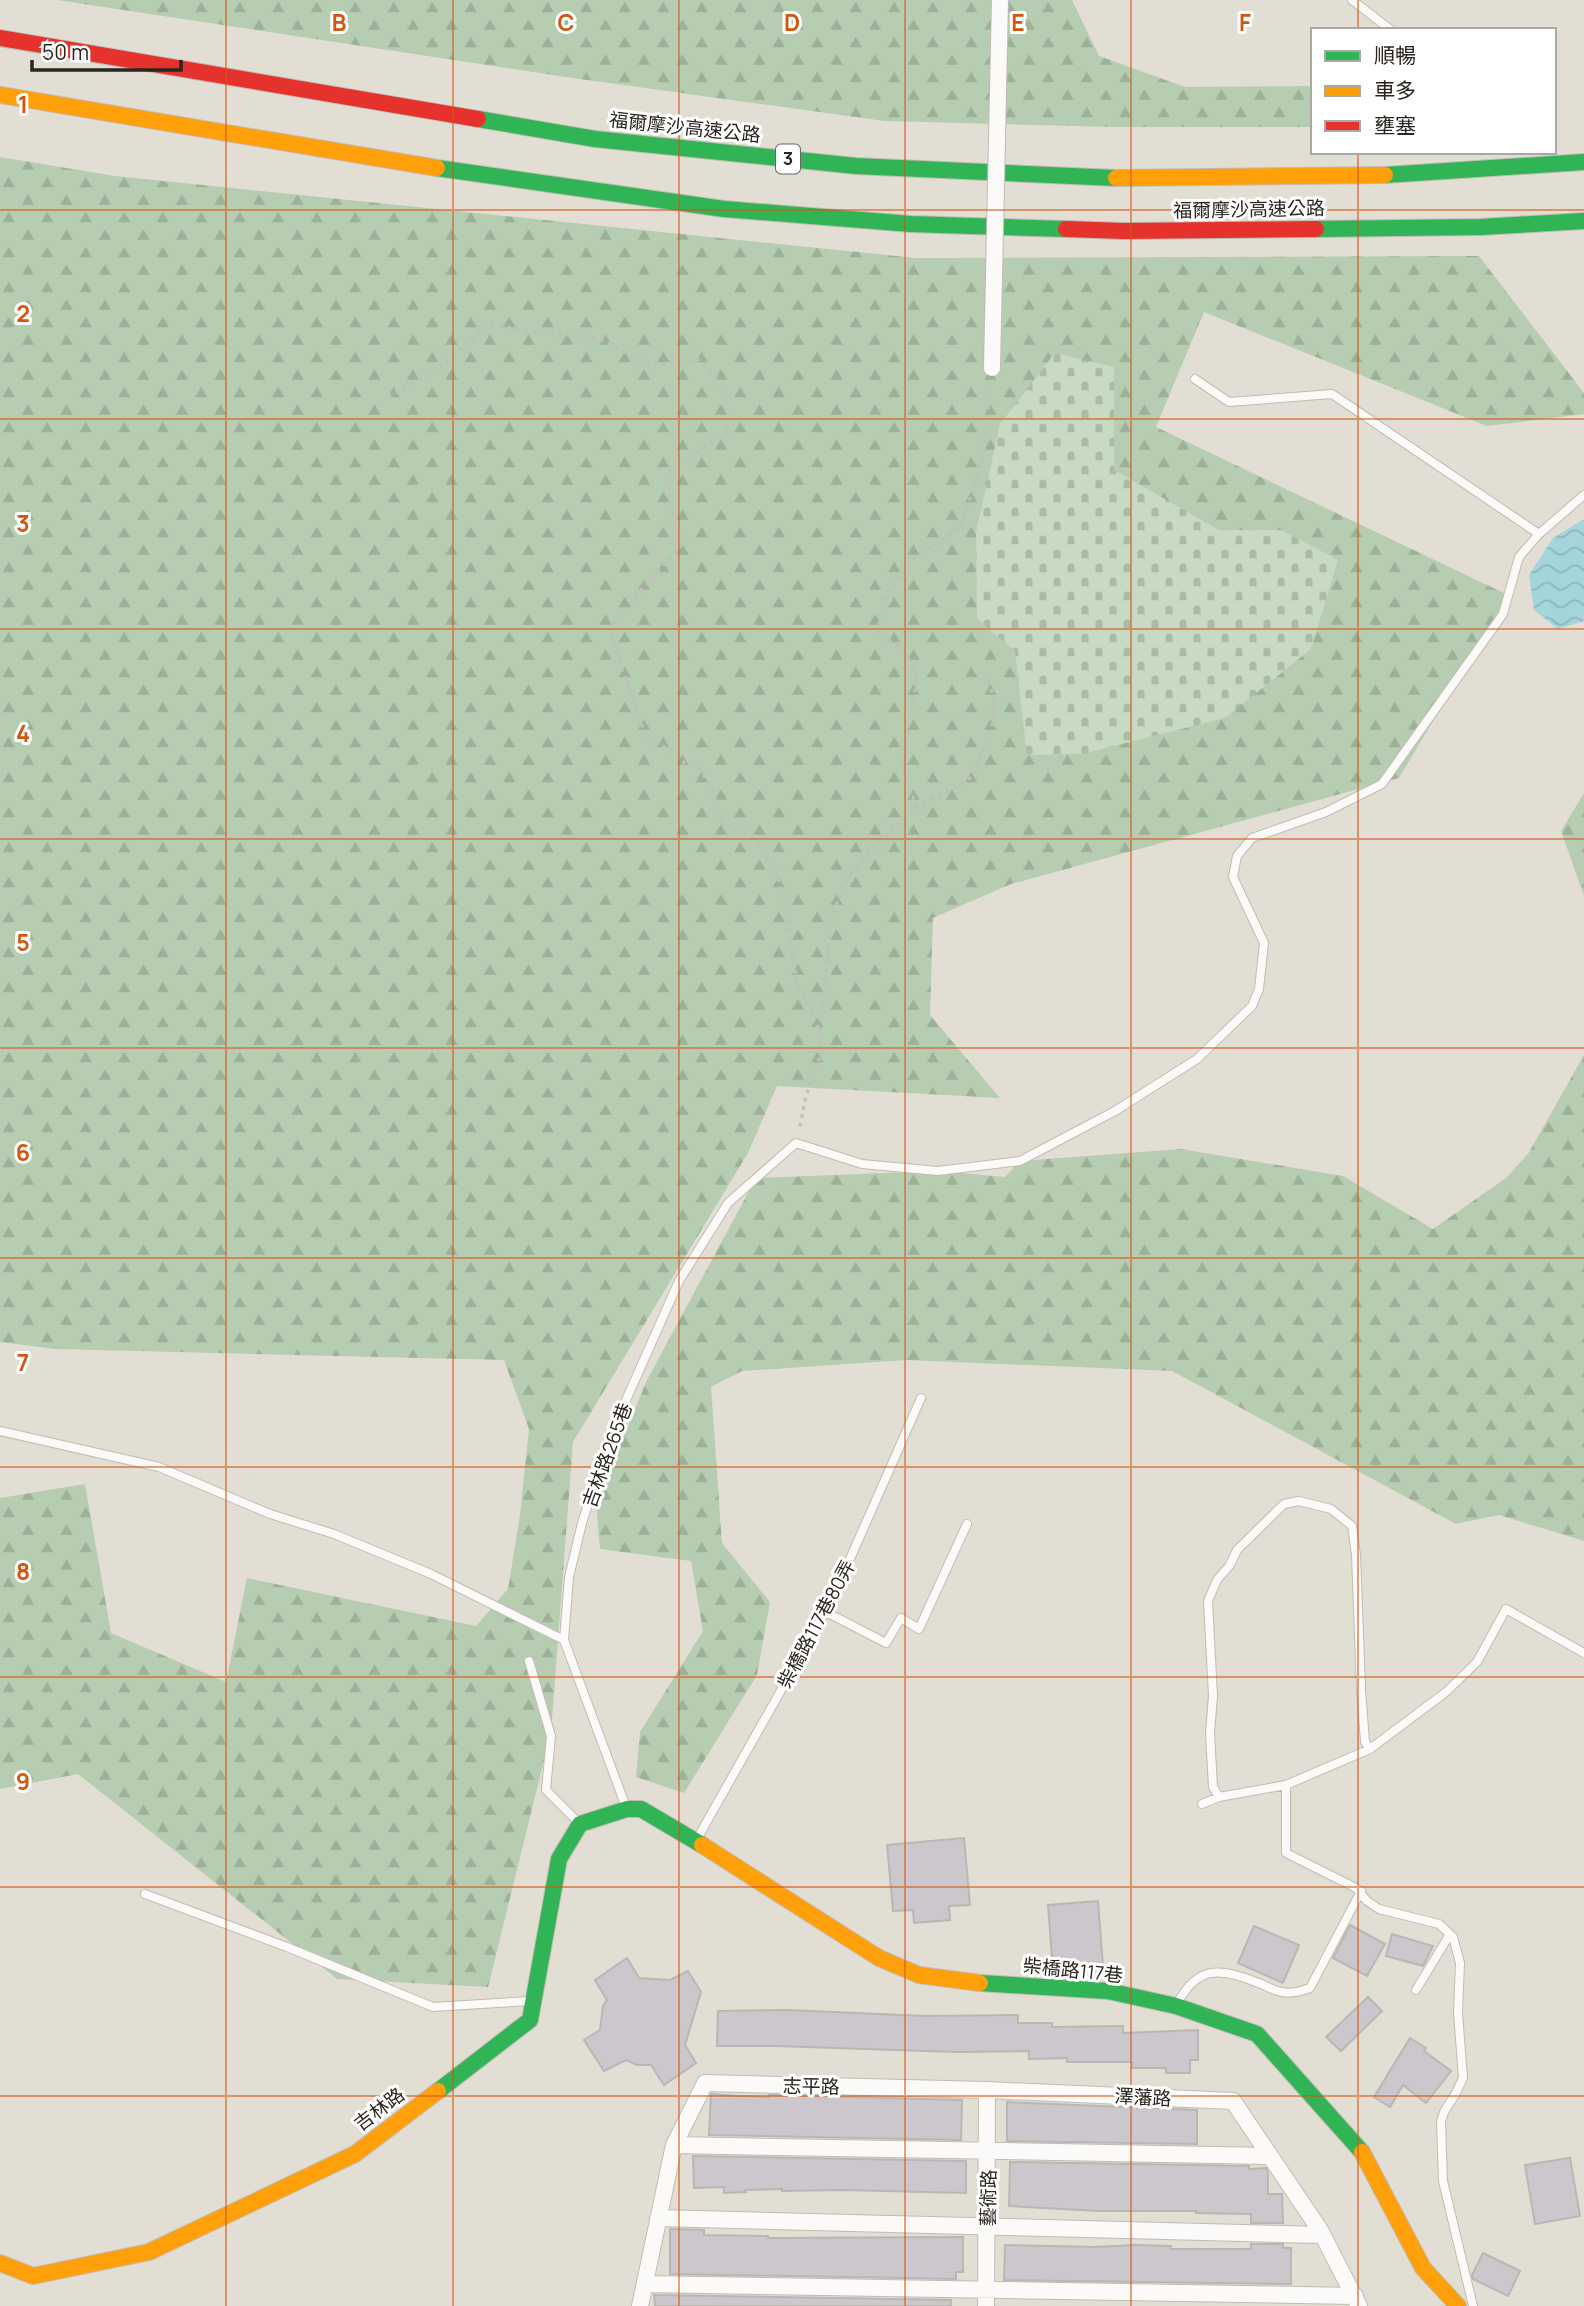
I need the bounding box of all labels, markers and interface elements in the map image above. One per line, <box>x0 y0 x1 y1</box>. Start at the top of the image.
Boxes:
text: B <box>332 6 346 38</box>
text: C <box>558 6 575 38</box>
text: D <box>784 6 800 38</box>
text: E <box>1011 6 1025 38</box>
text: F <box>1239 6 1251 38</box>
scale bar <box>32 28 180 72</box>
legend <box>1311 28 1556 154</box>
text: 50 m <box>42 38 89 66</box>
text: 順暢 <box>1374 41 1416 69</box>
text: 車多 <box>1374 76 1416 104</box>
text: 1 <box>18 88 28 120</box>
street label: 福爾摩沙高速公路 <box>608 106 762 148</box>
text: 壅塞 <box>1374 111 1416 139</box>
road number: 3 <box>776 144 800 174</box>
street label: 福爾摩沙高速公路 <box>1173 195 1325 223</box>
text: 2 <box>16 297 30 329</box>
text: 3 <box>16 507 30 539</box>
text: 4 <box>16 717 30 749</box>
text: 5 <box>16 926 30 958</box>
text: 6 <box>16 1136 30 1168</box>
text: 7 <box>17 1346 29 1378</box>
street label: 吉林路265巷 <box>576 1399 638 1511</box>
text: 8 <box>16 1555 30 1587</box>
street label: 柴橋路117巷80弄 <box>771 1555 861 1693</box>
text: 9 <box>16 1765 30 1797</box>
street label: 柴橋路117巷 <box>1022 1952 1124 1988</box>
street label: 志平路 <box>782 2073 840 2099</box>
street label: 吉林路 <box>348 2081 410 2137</box>
street label: 澤藩路 <box>1114 2083 1172 2111</box>
street label: 藝術路 <box>975 2169 1001 2227</box>

